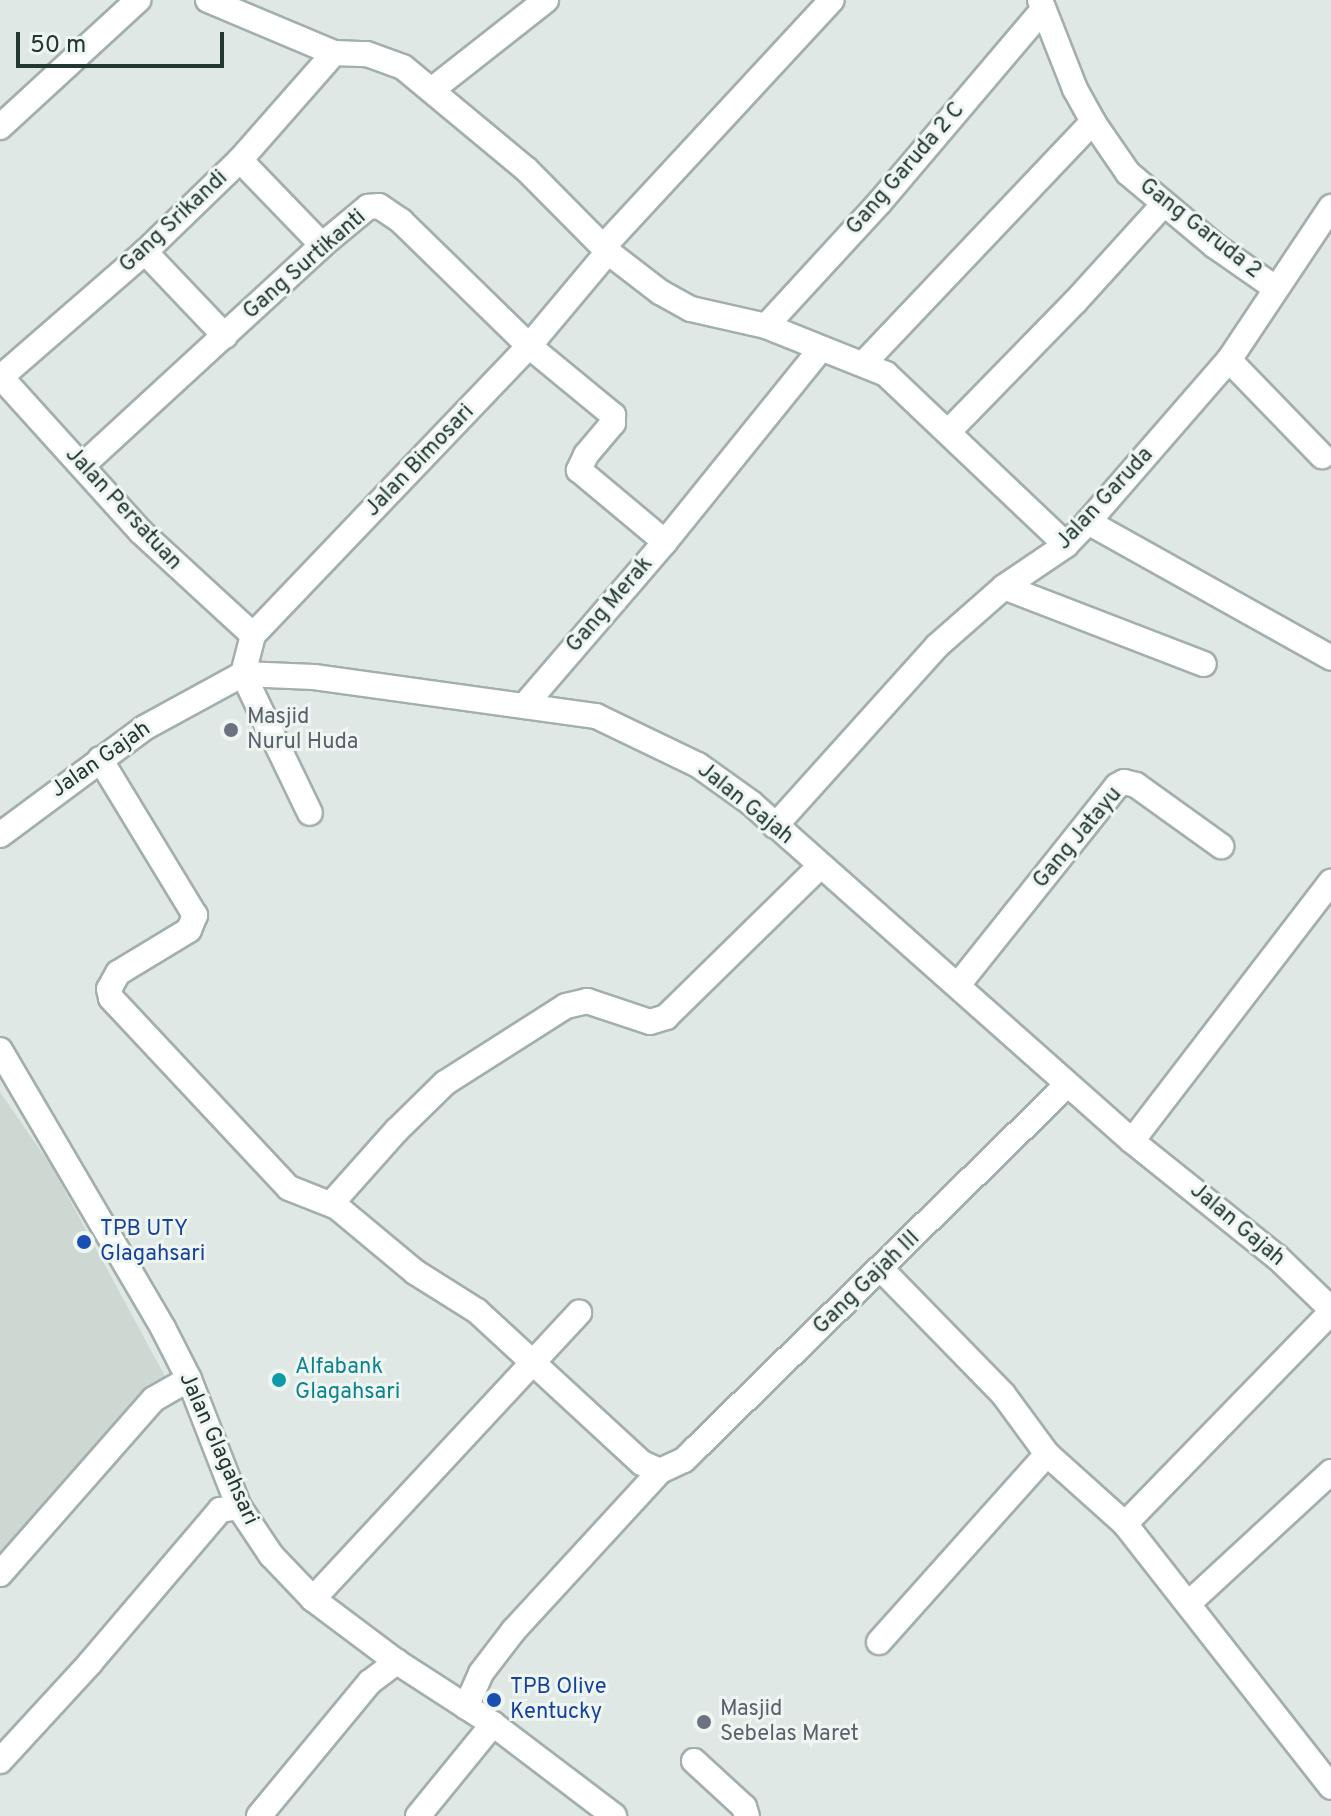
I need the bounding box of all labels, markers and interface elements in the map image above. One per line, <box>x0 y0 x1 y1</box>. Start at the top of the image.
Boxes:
scale bar <box>20 16 228 66</box>
text: 50 m <box>30 31 86 61</box>
street label: Gang Garuda 2 C <box>841 97 971 241</box>
street label: Gang Srikandi <box>114 165 234 279</box>
street label: Gang Garuda 2 <box>1134 173 1266 285</box>
street label: Gang Surtikanti <box>238 205 372 325</box>
street label: Jalan Bimosari <box>360 399 480 523</box>
street label: Jalan Persatuan <box>59 442 187 576</box>
street label: Jalan Garuda <box>1051 442 1159 556</box>
street label: Gang Merak <box>561 552 659 658</box>
place label: Masjid Nurul Huda <box>247 704 358 756</box>
street label: Jalan Gajah <box>46 716 156 804</box>
marker: Masjid Nurul Huda <box>222 721 240 739</box>
street label: Jalan Gajah <box>692 757 798 851</box>
street label: Gang Jatayu <box>1028 782 1128 894</box>
street label: Jalan Gajah <box>1184 1178 1290 1272</box>
place label: TPB UTY Glagahsari <box>100 1216 205 1268</box>
street label: Gang Gajah III <box>808 1226 926 1340</box>
marker: TPB UTY Glagahsari <box>75 1233 93 1251</box>
place label: Alfabank Glagahsari <box>295 1354 400 1406</box>
street label: Jalan Glagahsari <box>173 1369 263 1529</box>
marker: Alfabank Glagahsari <box>270 1371 288 1389</box>
place label: TPB Olive Kentucky <box>510 1674 607 1726</box>
marker: TPB Olive Kentucky <box>485 1691 503 1709</box>
place label: Masjid Sebelas Maret <box>720 1696 859 1748</box>
marker: Masjid Sebelas Maret <box>695 1713 713 1731</box>

